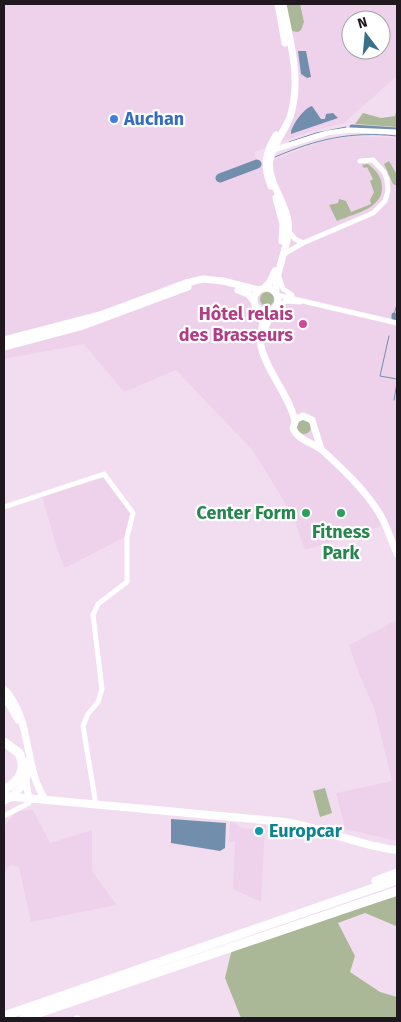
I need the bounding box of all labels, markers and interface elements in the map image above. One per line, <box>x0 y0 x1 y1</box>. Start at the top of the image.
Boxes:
north arrow <box>341 10 391 60</box>
text: N <box>356 14 369 32</box>
place label: Auchan <box>123 108 184 130</box>
marker: Auchan <box>108 113 120 125</box>
place label: Hôtel relais des Brasseurs <box>179 303 293 346</box>
marker: Hôtel relais des Brasseurs <box>297 318 309 330</box>
place label: Center Form <box>197 502 296 524</box>
marker: Center Form <box>300 507 312 519</box>
marker: Fitness Park <box>335 507 347 519</box>
place label: Fitness Park <box>312 521 370 564</box>
place label: Europcar <box>269 820 343 842</box>
marker: Europcar <box>253 825 265 837</box>

